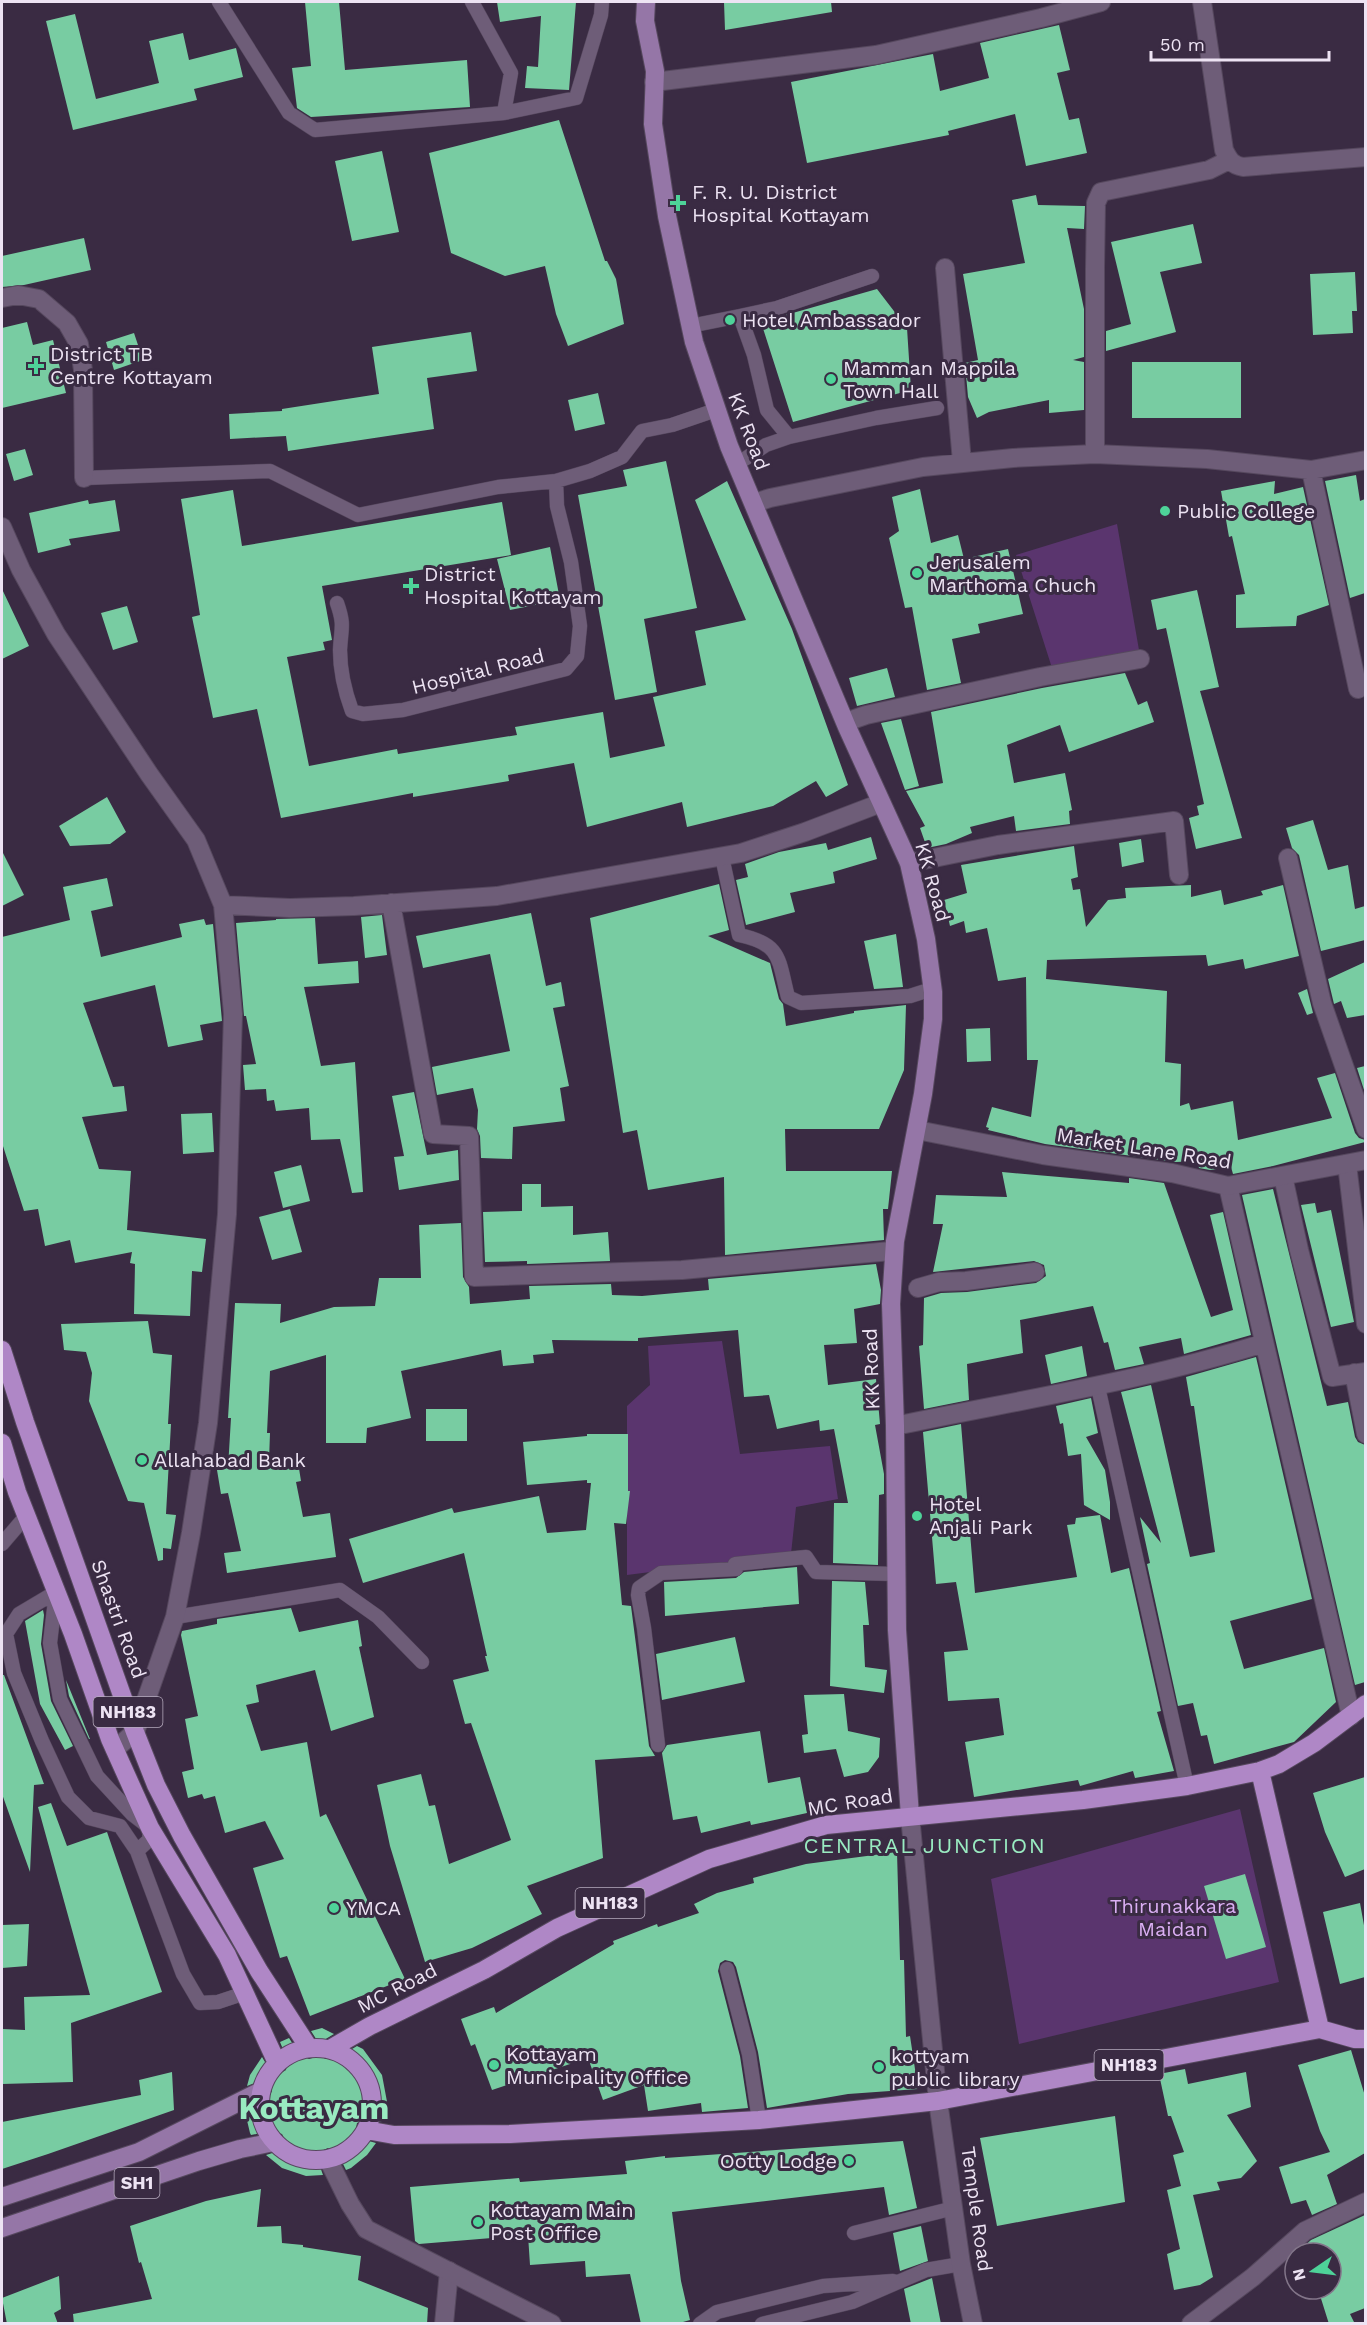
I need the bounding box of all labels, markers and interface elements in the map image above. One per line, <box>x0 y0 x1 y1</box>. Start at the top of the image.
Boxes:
scale bar <box>1151 24 1330 62</box>
text: 50 m <box>1160 34 1205 55</box>
place label: F. R. U. District Hospital Kottayam <box>692 180 870 227</box>
marker: F. R. U. District Hospital Kottayam <box>669 194 687 212</box>
place label: Hotel Ambassador <box>742 308 921 332</box>
marker: Hotel Ambassador <box>723 313 737 327</box>
place label: District TB Centre Kottayam <box>50 342 213 389</box>
place label: Mamman Mappila Town Hall <box>843 356 1016 403</box>
marker: District TB Centre Kottayam <box>27 357 45 375</box>
marker: Mamman Mappila Town Hall <box>824 372 838 386</box>
street label: KK Road <box>723 389 775 473</box>
place label: Public College <box>1177 499 1315 523</box>
marker: Public College <box>1158 504 1172 518</box>
place label: Jerusalem Marthoma Chuch <box>929 550 1096 597</box>
place label: District Hospital Kottayam <box>424 562 602 609</box>
marker: Jerusalem Marthoma Chuch <box>910 566 924 580</box>
marker: District Hospital Kottayam <box>402 577 420 595</box>
street label: Hospital Road <box>409 643 547 699</box>
street label: KK Road <box>910 839 956 925</box>
street label: Market Lane Road <box>1055 1122 1233 1174</box>
street label: KK Road <box>858 1328 884 1410</box>
place label: Allahabad Bank <box>154 1448 306 1472</box>
marker: Allahabad Bank <box>135 1453 149 1467</box>
place label: Hotel Anjali Park <box>929 1492 1033 1539</box>
marker: Hotel Anjali Park <box>910 1509 924 1523</box>
street label: Shastri Road <box>86 1556 152 1682</box>
road number: NH183 <box>94 1697 162 1727</box>
street label: MC Road <box>805 1783 895 1821</box>
district label: CENTRAL JUNCTION <box>804 1833 1046 1858</box>
road number: NH183 <box>576 1888 644 1918</box>
park label: Thirunakkara Maidan <box>1110 1894 1236 1941</box>
place label: YMCA <box>346 1896 401 1920</box>
marker: YMCA <box>327 1901 341 1915</box>
street label: MC Road <box>353 1958 441 2018</box>
place label: Kottayam Municipality Office <box>506 2042 689 2089</box>
place label: kottyam public library <box>891 2044 1020 2091</box>
road number: NH183 <box>1094 2050 1164 2080</box>
marker: Kottayam Municipality Office <box>487 2058 501 2072</box>
marker: kottyam public library <box>872 2060 886 2074</box>
district label: Kottayam <box>239 2089 389 2127</box>
street label: Temple Road <box>956 2145 998 2273</box>
place label: Ootty Lodge <box>720 2149 837 2173</box>
marker: Ootty Lodge <box>842 2154 856 2168</box>
road number: SH1 <box>114 2168 160 2198</box>
place label: Kottayam Main Post Office <box>490 2198 634 2245</box>
marker: Kottayam Main Post Office <box>471 2215 485 2229</box>
north arrow <box>1283 2241 1343 2301</box>
text: N <box>1288 2266 1310 2283</box>

